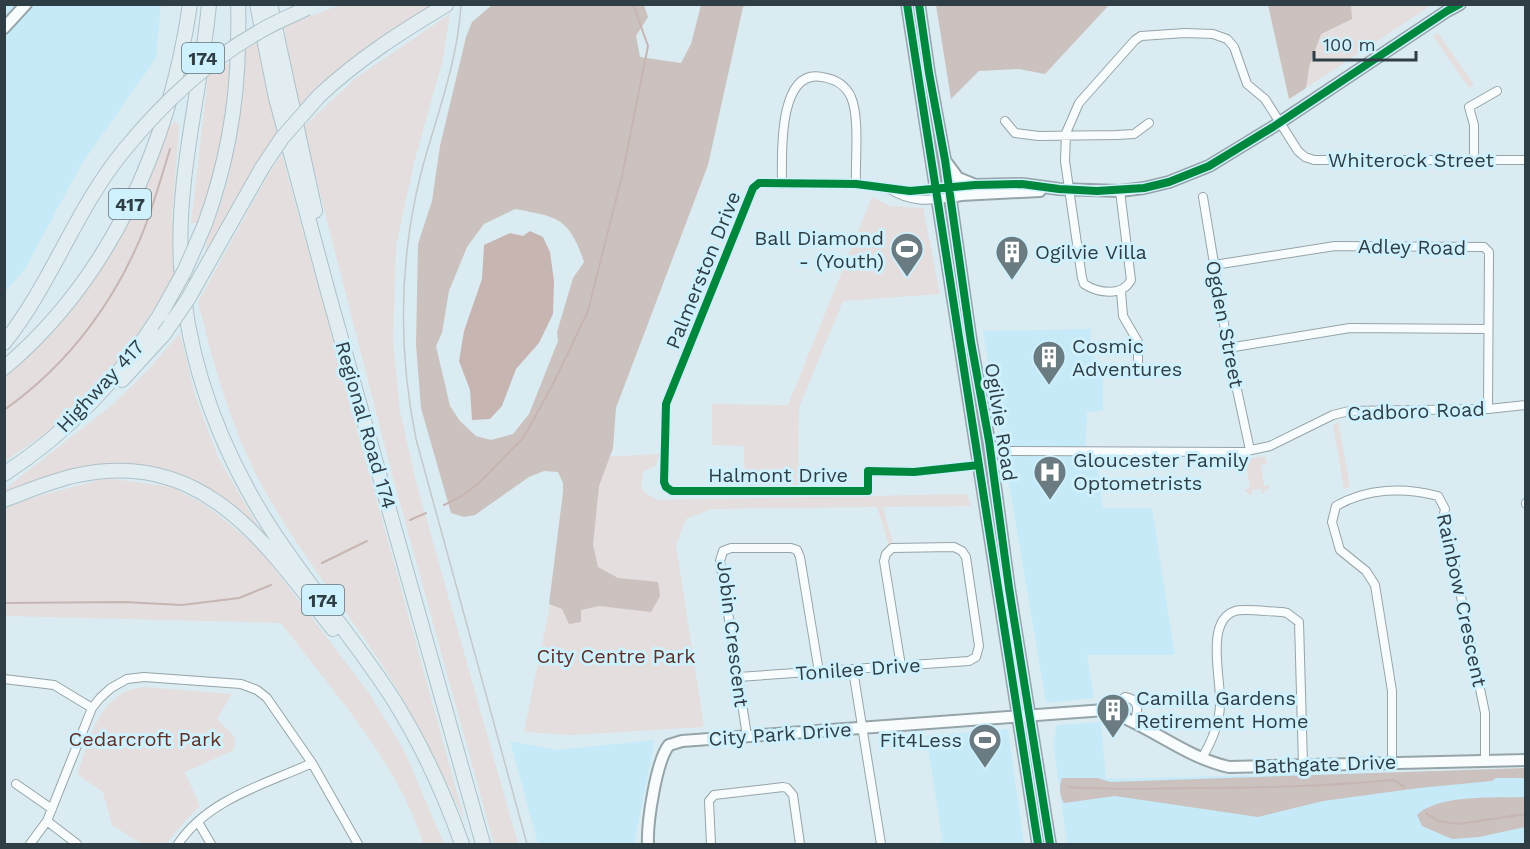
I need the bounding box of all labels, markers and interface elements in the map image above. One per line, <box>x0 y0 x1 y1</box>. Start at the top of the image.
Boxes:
scale bar <box>1314 24 1416 62</box>
text: 100 m <box>1323 34 1376 55</box>
road number: 174 <box>182 43 224 73</box>
street label: Whiterock Street <box>1328 148 1495 172</box>
street label: Palmerston Drive <box>660 188 746 352</box>
road number: 417 <box>109 189 151 219</box>
place label: Ball Diamond - (Youth) <box>754 226 884 273</box>
sports icon: Ball Diamond - (Youth) <box>889 231 925 278</box>
building icon: Ogilvie Villa <box>994 234 1030 281</box>
street label: Adley Road <box>1358 234 1466 260</box>
place label: Ogilvie Villa <box>1035 240 1147 264</box>
street label: Ogden Street <box>1201 258 1249 390</box>
place label: Cosmic Adventures <box>1072 334 1182 381</box>
street label: Highway 417 <box>51 335 149 437</box>
street label: Regional Road 174 <box>331 338 401 512</box>
building icon: Cosmic Adventures <box>1031 339 1067 386</box>
street label: Ogilvie Road <box>980 361 1022 483</box>
street label: Cadboro Road <box>1347 397 1485 425</box>
place label: Gloucester Family Optometrists <box>1073 448 1249 495</box>
hospital icon: Gloucester Family Optometrists <box>1032 454 1068 501</box>
street label: Halmont Drive <box>708 463 848 487</box>
street label: Rainbow Crescent <box>1432 511 1492 689</box>
street label: Jobin Crescent <box>712 559 754 709</box>
road number: 174 <box>302 585 344 615</box>
park label: City Centre Park <box>536 644 696 668</box>
street label: Tonilee Drive <box>795 653 921 685</box>
place label: Camilla Gardens Retirement Home <box>1136 686 1308 733</box>
building icon: Camilla Gardens Retirement Home <box>1095 692 1131 739</box>
street label: City Park Drive <box>708 717 852 751</box>
sports icon: Fit4Less <box>967 722 1003 769</box>
park label: Cedarcroft Park <box>69 727 221 751</box>
place label: Fit4Less <box>880 728 962 752</box>
street label: Bathgate Drive <box>1253 750 1397 778</box>

